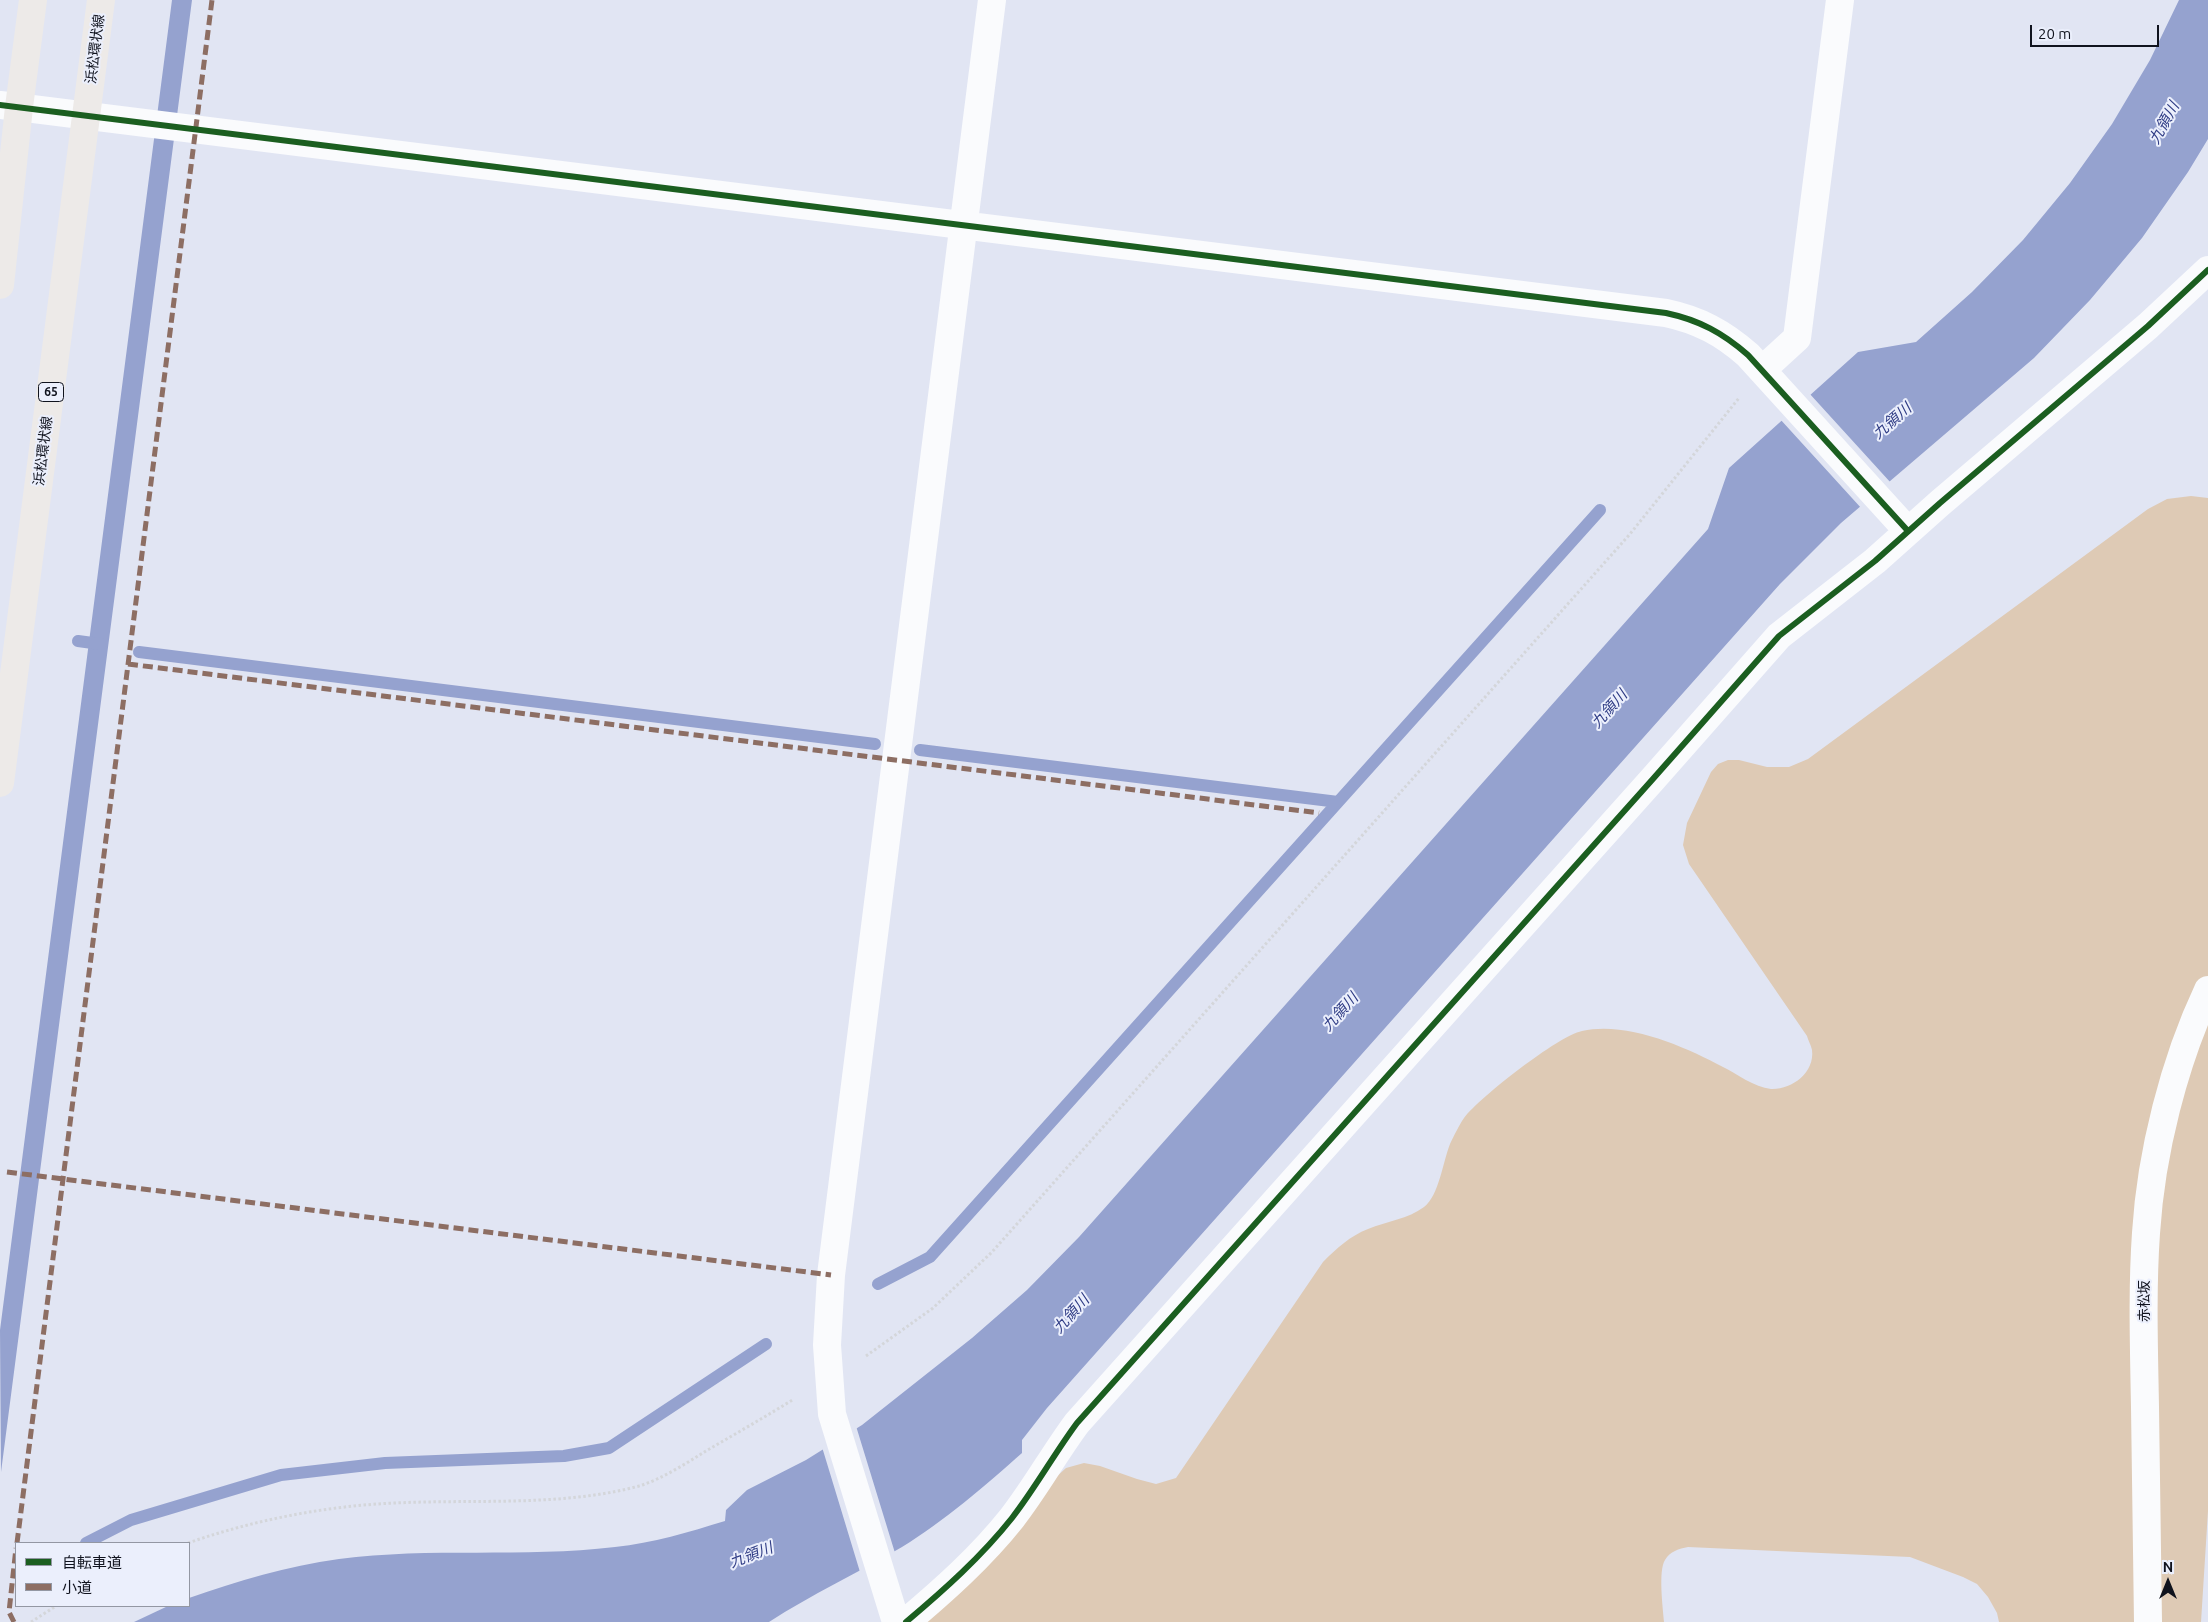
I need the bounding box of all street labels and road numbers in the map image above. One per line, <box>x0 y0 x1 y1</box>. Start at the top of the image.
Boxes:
street label: 浜松環状線 <box>82 13 108 85</box>
road number: 65 <box>38 382 64 402</box>
street label: 浜松環状線 <box>30 415 56 487</box>
street label: 赤松坂 <box>2136 1280 2152 1322</box>

